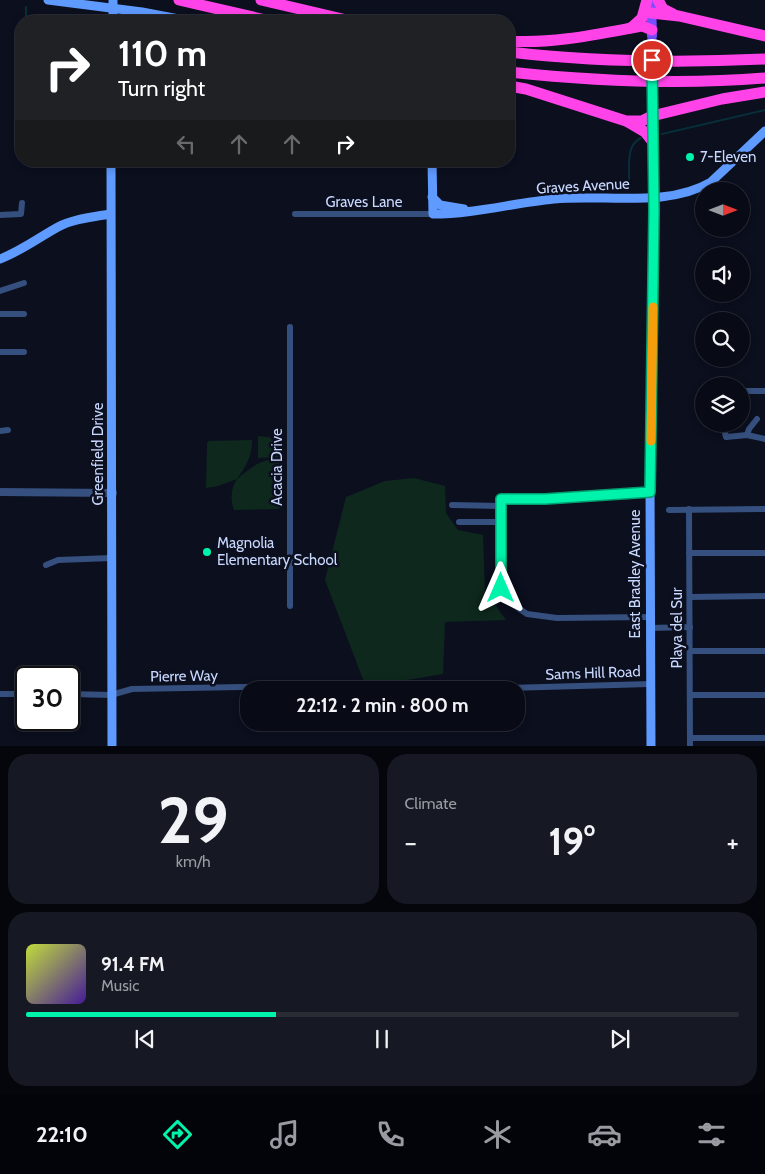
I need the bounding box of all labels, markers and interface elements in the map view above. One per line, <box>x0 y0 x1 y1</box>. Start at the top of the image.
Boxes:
text: 110 m <box>118 32 207 75</box>
icon: right <box>35 35 100 100</box>
pin <box>631 39 673 81</box>
icon: arrive <box>638 46 666 74</box>
text: Turn right <box>118 75 205 102</box>
icon: left <box>172 130 200 158</box>
icon: ahead <box>225 130 253 158</box>
icon: ahead <box>278 130 306 158</box>
icon: right <box>331 130 359 158</box>
place label: 7-Eleven <box>700 148 756 166</box>
marker: 7-Eleven <box>684 151 696 163</box>
street label: Graves Avenue <box>536 175 631 197</box>
north arrow <box>695 182 750 238</box>
map controls <box>695 182 750 432</box>
street label: Graves Lane <box>326 193 403 211</box>
button: sound <box>695 247 750 302</box>
button: search <box>695 312 750 367</box>
button: layers <box>695 377 750 432</box>
street label: Greenfield Drive <box>89 402 107 505</box>
street label: Acacia Drive <box>268 428 286 506</box>
street label: East Bradley Avenue <box>626 509 644 638</box>
place label: Magnolia Elementary School <box>217 534 338 569</box>
marker: Magnolia Elementary School <box>201 546 213 558</box>
position arrow <box>474 561 526 613</box>
street label: Playa del Sur <box>668 587 686 669</box>
street label: Sams Hill Road <box>545 662 641 684</box>
speed limit sign: 30 <box>15 666 80 731</box>
street label: Pierre Way <box>150 666 218 686</box>
text: 22:12 · 2 min · 800 m <box>296 694 469 717</box>
text: 29 <box>158 780 229 859</box>
text: Climate <box>405 794 457 813</box>
text: 19° <box>549 818 595 865</box>
text: − <box>405 825 417 859</box>
text: + <box>727 825 739 859</box>
text: km/h <box>176 852 211 871</box>
text: 91.4 FM <box>101 953 164 976</box>
text: Music <box>101 976 139 995</box>
icon: previous <box>131 1025 159 1053</box>
icon: pause <box>368 1025 396 1053</box>
icon: next <box>606 1025 634 1053</box>
icon: directions <box>160 1117 195 1152</box>
icon: music <box>267 1117 302 1152</box>
icon: phone <box>373 1117 408 1152</box>
icon: climate <box>480 1117 515 1152</box>
icon: car <box>587 1117 622 1152</box>
icon: filters <box>694 1117 729 1152</box>
text: 22:10 <box>36 1121 88 1148</box>

